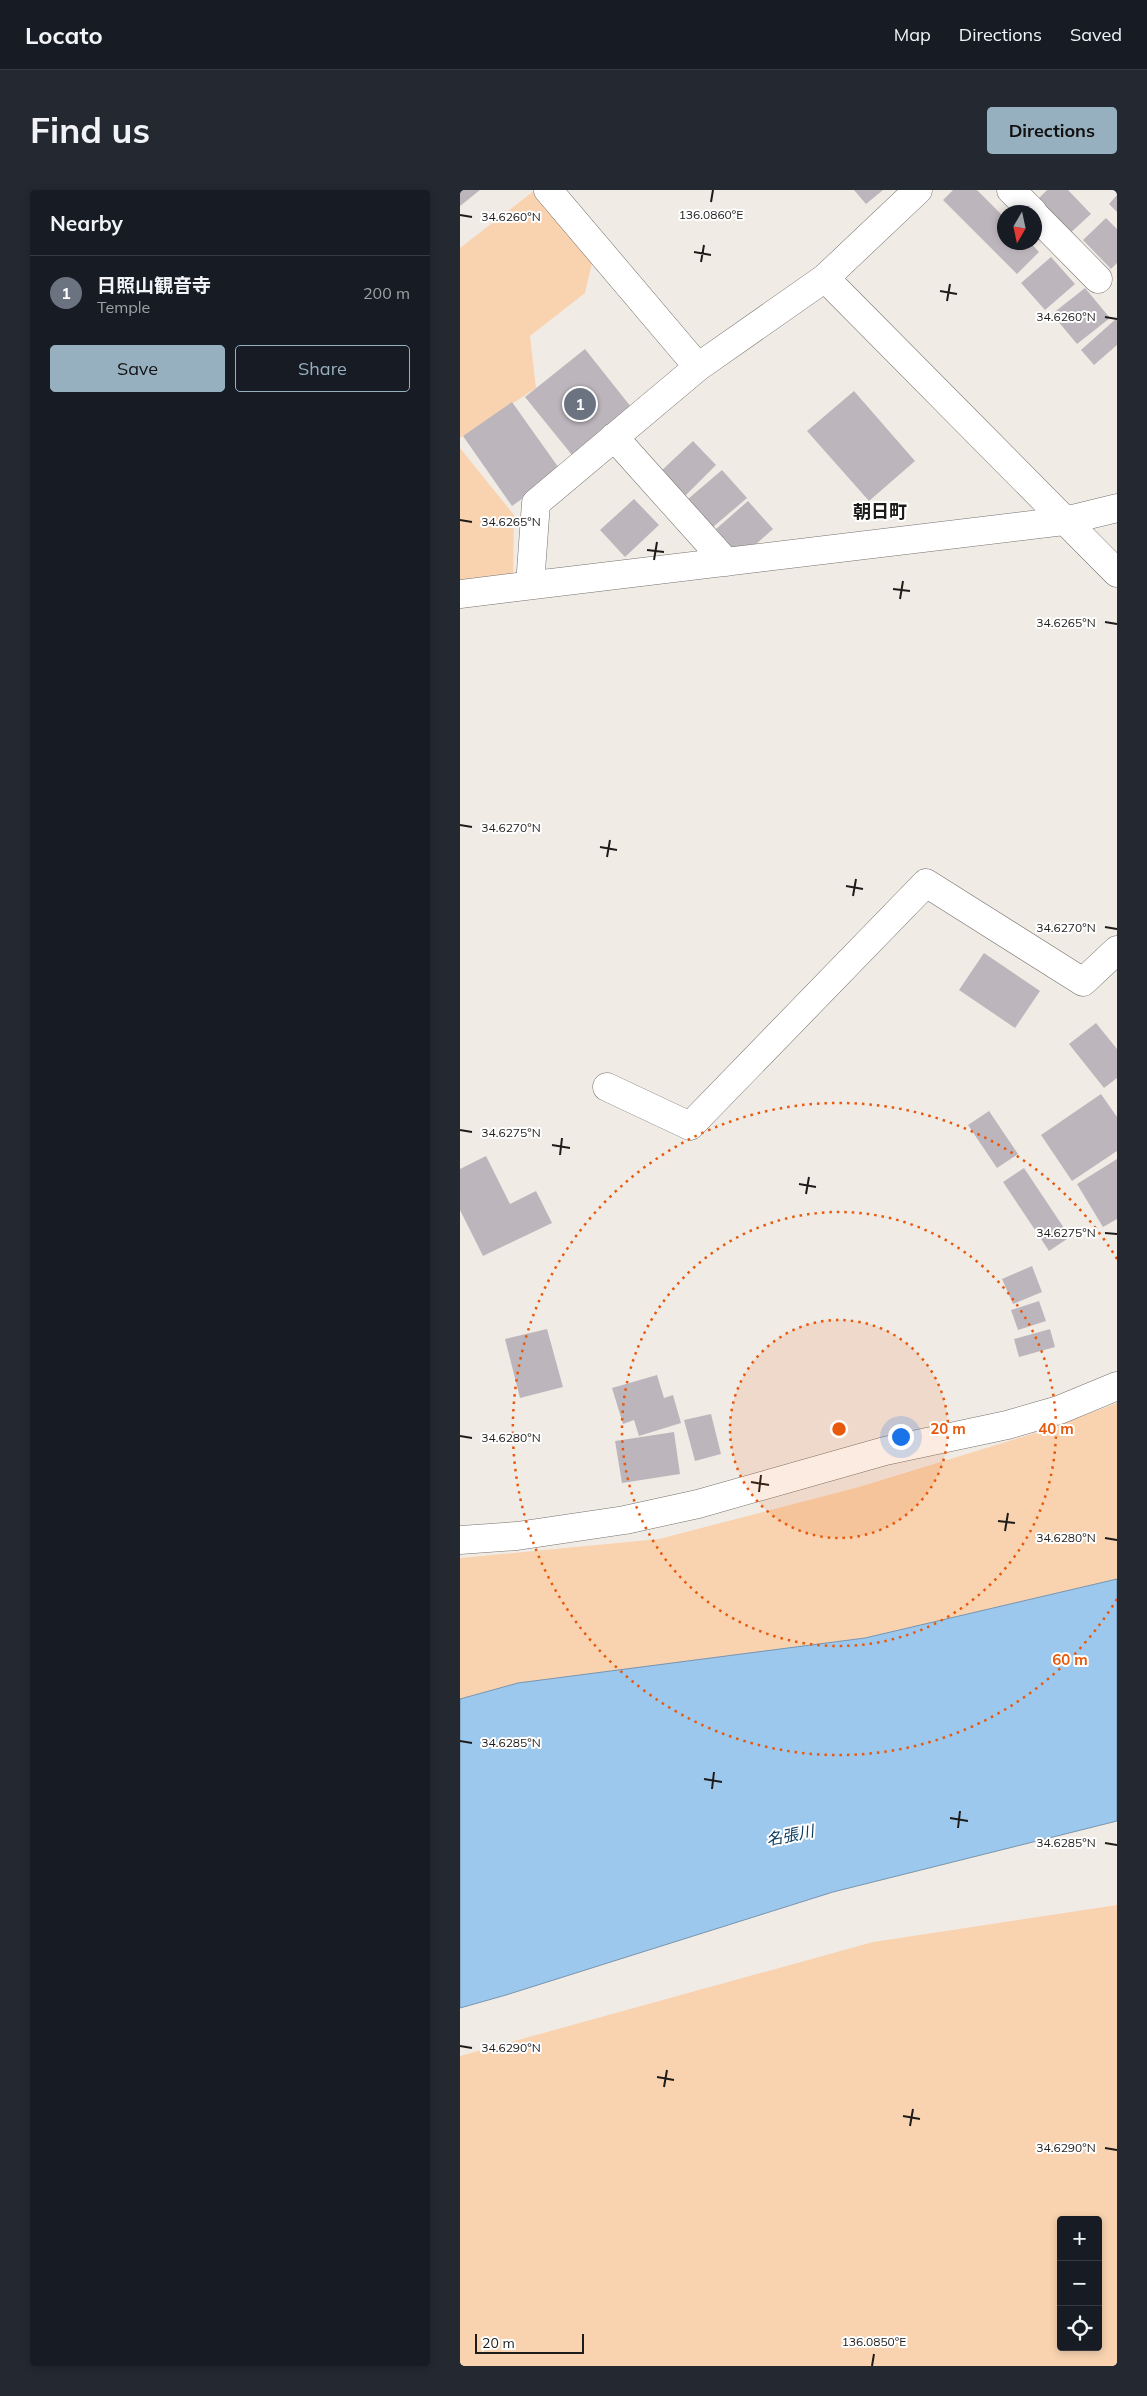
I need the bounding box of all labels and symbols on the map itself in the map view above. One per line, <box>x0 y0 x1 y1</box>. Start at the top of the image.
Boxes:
north arrow <box>997 205 1042 250</box>
text: 136.0860°E <box>679 207 743 222</box>
text: 34.6260°N <box>481 209 541 224</box>
text: 34.6260°N <box>1036 309 1096 324</box>
pin: 1 <box>564 385 596 423</box>
district label: 朝日町 <box>853 500 907 523</box>
text: 34.6265°N <box>481 514 541 529</box>
text: 34.6265°N <box>1036 615 1096 630</box>
text: 34.6270°N <box>481 820 541 835</box>
text: 34.6270°N <box>1036 920 1096 935</box>
text: 34.6275°N <box>481 1125 541 1140</box>
text: 34.6275°N <box>1036 1225 1096 1240</box>
text: 20 m <box>930 1419 966 1438</box>
text: 40 m <box>1038 1419 1074 1438</box>
centre of rings <box>830 1420 848 1438</box>
your location <box>888 1424 914 1450</box>
text: 34.6280°N <box>481 1430 541 1445</box>
text: 34.6280°N <box>1036 1530 1096 1545</box>
text: 60 m <box>1052 1650 1088 1669</box>
text: 34.6285°N <box>481 1735 541 1750</box>
water label: 名張川 <box>765 1820 817 1849</box>
text: 34.6285°N <box>1036 1835 1096 1850</box>
text: 34.6290°N <box>481 2040 541 2055</box>
text: 34.6290°N <box>1036 2140 1096 2155</box>
scale bar <box>475 2331 584 2354</box>
text: 136.0850°E <box>842 2334 906 2349</box>

